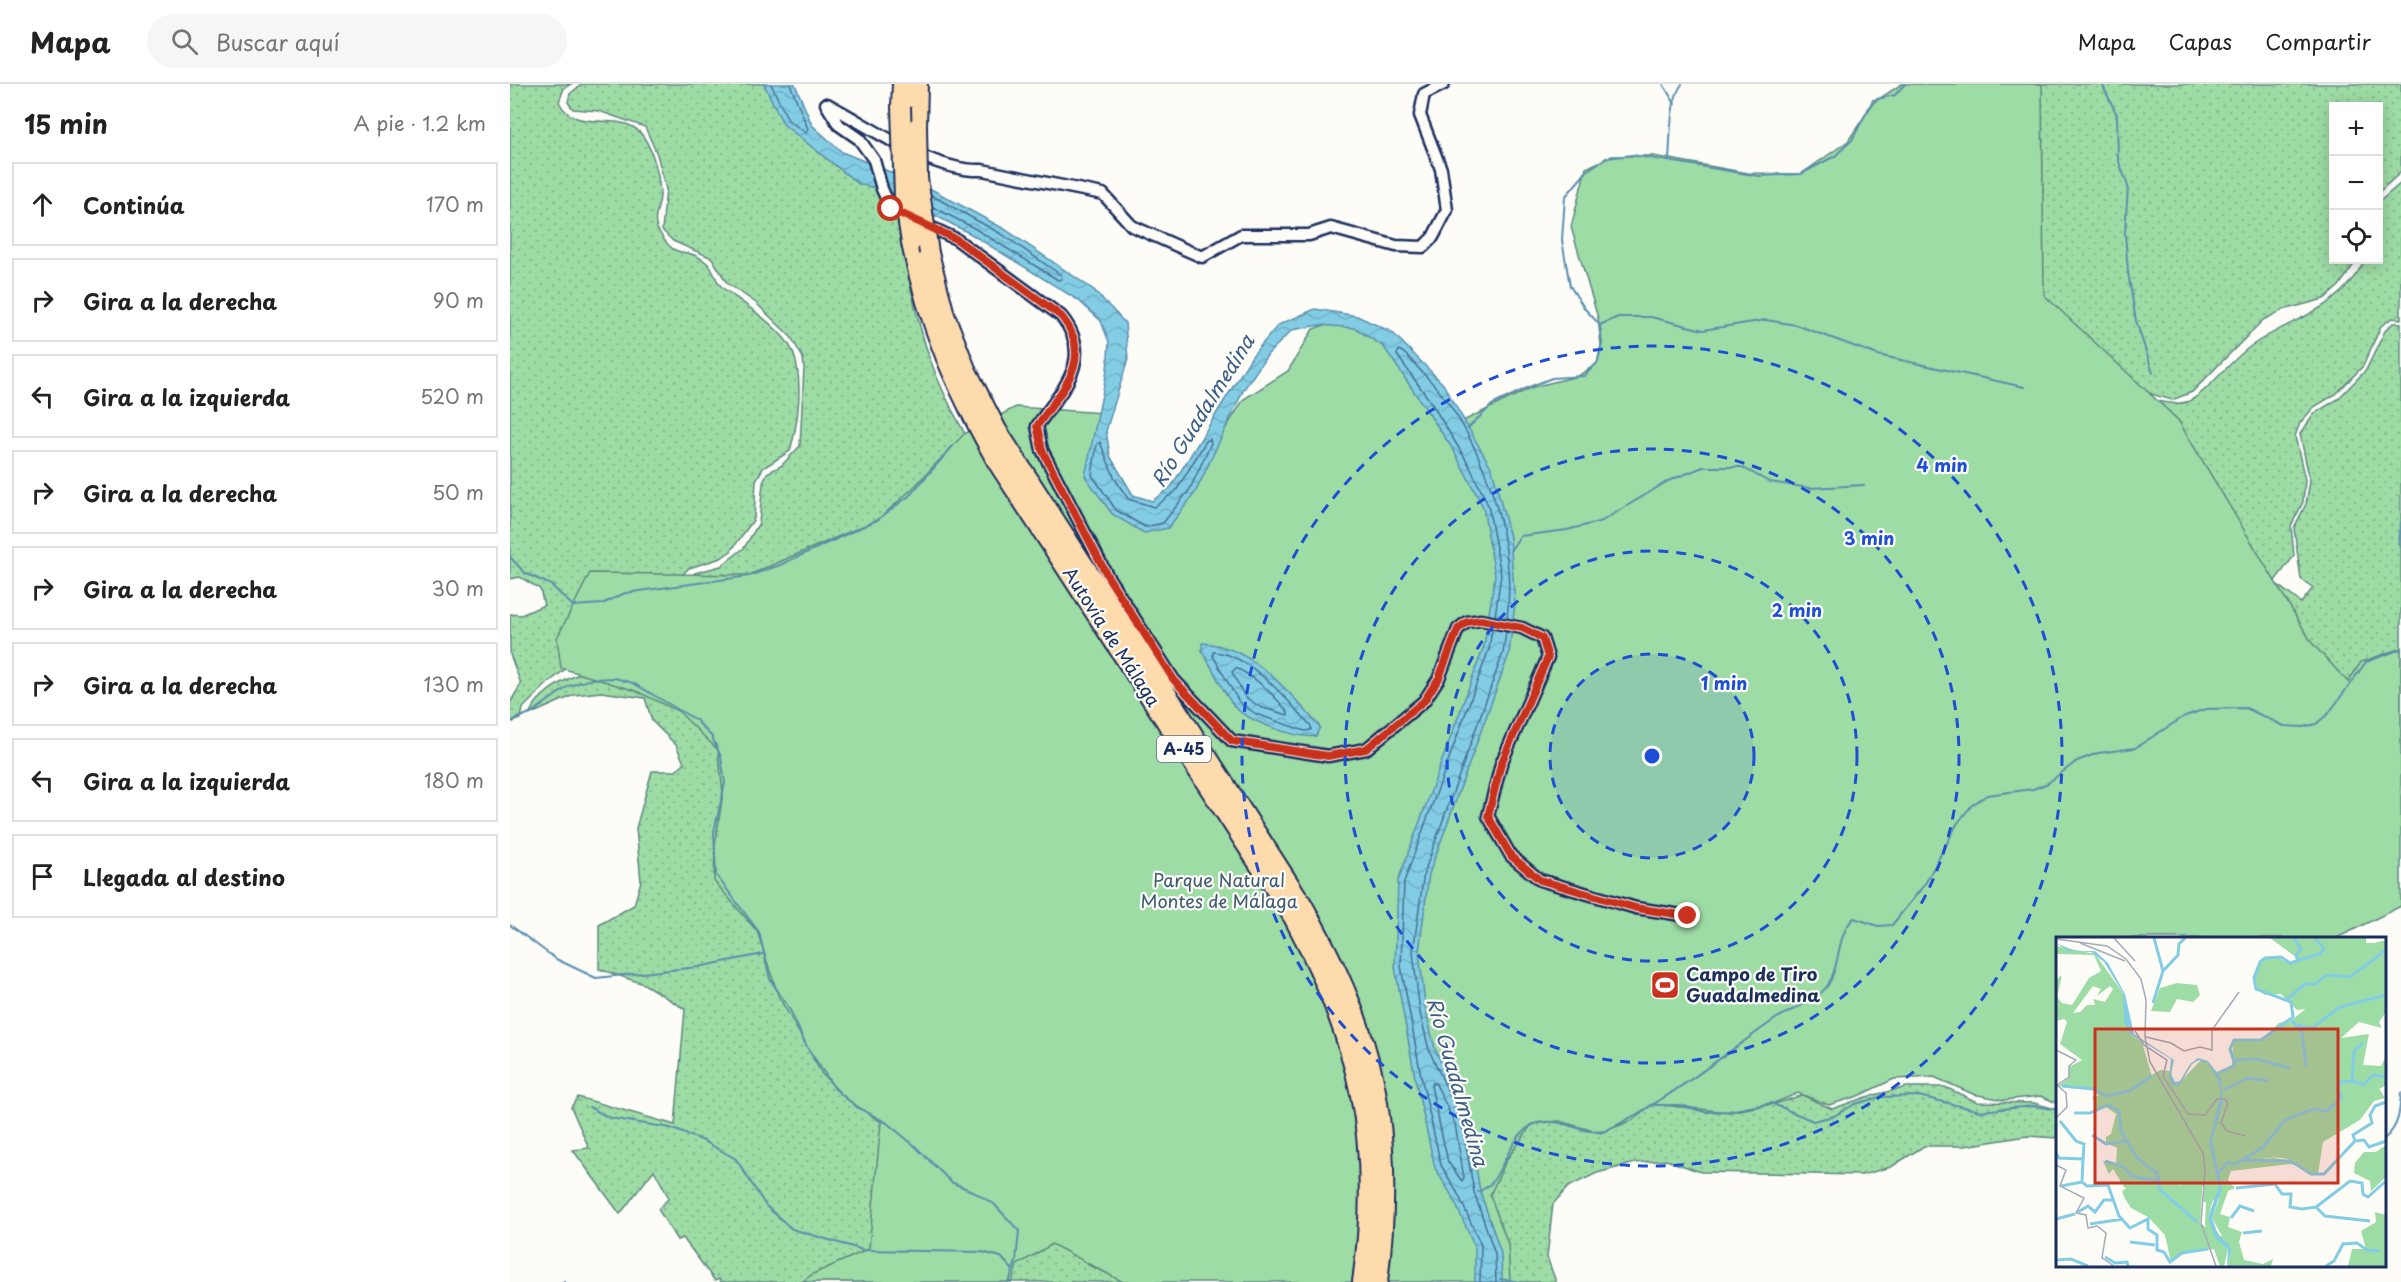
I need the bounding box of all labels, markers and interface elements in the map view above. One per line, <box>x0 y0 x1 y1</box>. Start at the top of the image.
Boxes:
search box <box>147 14 567 68</box>
text: Mapa <box>30 20 111 63</box>
icon: search <box>168 25 201 58</box>
text: Buscar aquí <box>216 25 340 58</box>
text: Mapa <box>2078 25 2136 57</box>
text: Capas <box>2169 25 2232 57</box>
text: Compartir <box>2265 25 2371 57</box>
map controls <box>2329 102 2383 264</box>
button: + <box>2329 102 2383 156</box>
text: 15 min <box>24 104 108 143</box>
text: A pie · 1.2 km <box>354 108 486 138</box>
button: − <box>2329 156 2383 210</box>
icon: ahead <box>26 188 59 221</box>
text: Continúa <box>83 188 185 221</box>
text: 170 m <box>426 189 484 219</box>
route start <box>877 195 903 221</box>
button: locate <box>2329 210 2383 264</box>
icon: right <box>26 284 59 317</box>
text: Gira a la derecha <box>83 284 277 317</box>
text: 90 m <box>433 285 484 315</box>
water label: Río Guadalmedina <box>1143 327 1262 492</box>
icon: left <box>26 380 59 413</box>
text: Gira a la izquierda <box>83 380 290 413</box>
text: 520 m <box>420 381 484 411</box>
text: 4 min <box>1916 451 1968 478</box>
icon: right <box>26 476 59 509</box>
text: Gira a la derecha <box>83 476 277 509</box>
text: 50 m <box>432 477 484 507</box>
text: 3 min <box>1844 524 1894 551</box>
street label: Autovía de Málaga <box>1057 561 1168 711</box>
icon: right <box>26 572 59 605</box>
text: Gira a la derecha <box>83 572 277 605</box>
text: 30 m <box>431 573 484 603</box>
text: 2 min <box>1772 596 1822 623</box>
icon: right <box>26 668 59 701</box>
text: Gira a la derecha <box>83 668 277 701</box>
text: 130 m <box>424 669 484 699</box>
text: 1 min <box>1701 669 1747 696</box>
road number: A-45 <box>1157 736 1211 762</box>
centre of rings <box>1642 746 1662 766</box>
icon: left <box>26 764 59 797</box>
text: Gira a la izquierda <box>83 764 290 797</box>
text: 180 m <box>424 765 484 795</box>
icon: arrive <box>26 860 59 893</box>
text: Llegada al destino <box>83 860 285 893</box>
park label: Parque Natural Montes de Málaga <box>1141 866 1298 914</box>
route end <box>1674 902 1700 928</box>
inset map <box>2056 937 2386 1267</box>
place label: Campo de Tiro Guadalmedina <box>1686 960 1820 1008</box>
sports icon: Campo de Tiro Guadalmedina <box>1649 969 1681 1001</box>
water label: Río Guadalmedina <box>1419 994 1497 1171</box>

